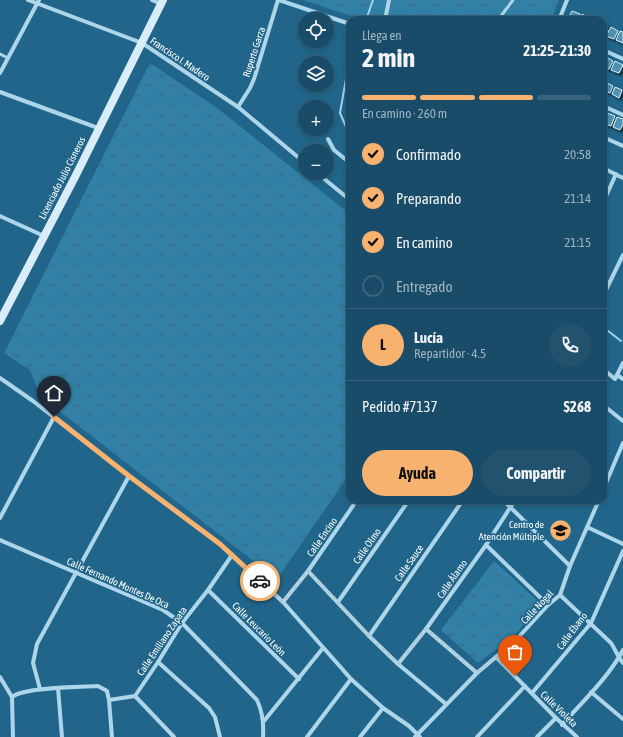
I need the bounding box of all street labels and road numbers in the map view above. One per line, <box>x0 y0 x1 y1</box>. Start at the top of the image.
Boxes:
street label: Ruperto Garza <box>241 25 267 78</box>
street label: Francisco I. Madero <box>148 35 212 83</box>
street label: Licenciado Julio Cisneros <box>37 135 88 221</box>
street label: Calle Encino <box>305 515 340 559</box>
street label: Calle Olmo <box>351 526 383 566</box>
street label: Calle Sauce <box>392 542 426 583</box>
street label: Calle Fernando Montes De Oca <box>65 555 171 611</box>
street label: Calle Álamo <box>435 557 469 600</box>
street label: Calle Nogal <box>519 588 556 626</box>
street label: Calle Leucario León <box>230 600 288 658</box>
street label: Calle Emiliano Zapata <box>135 604 189 677</box>
street label: Calle Ébano <box>555 610 590 652</box>
street label: Calle Violeta <box>538 689 580 729</box>

